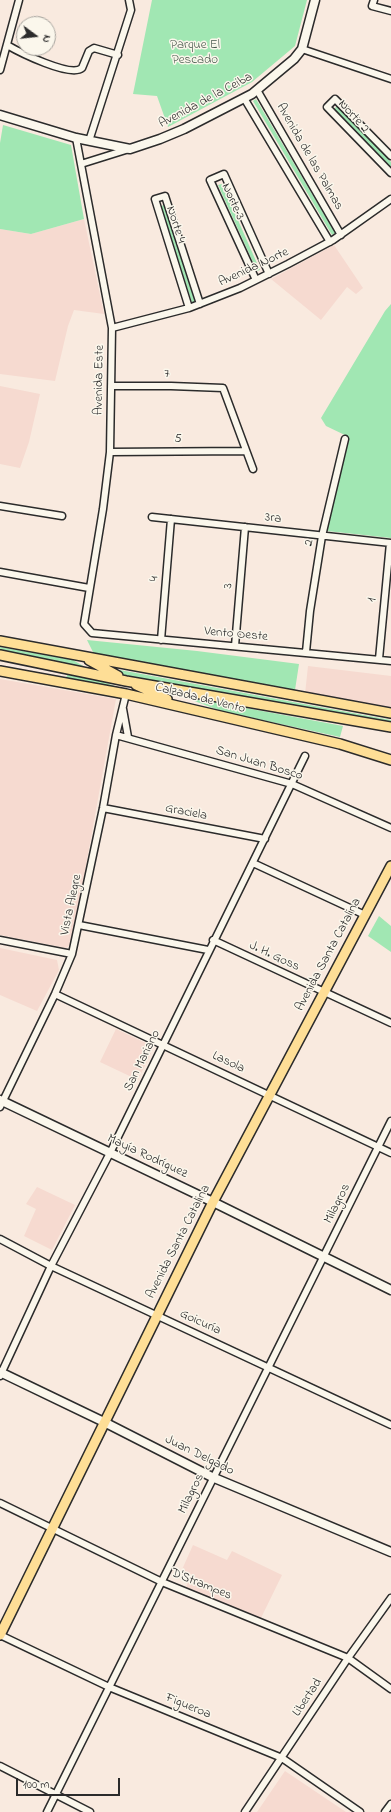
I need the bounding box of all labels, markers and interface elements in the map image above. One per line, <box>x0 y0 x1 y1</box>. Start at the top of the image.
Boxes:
north arrow <box>16 16 56 56</box>
text: N <box>38 33 55 45</box>
park label: Parque El Pescado <box>170 38 220 69</box>
street label: Avenida de la Ceiba <box>157 70 255 132</box>
street label: Norte 2 <box>334 97 372 137</box>
street label: Avenida de las Palmas <box>272 101 346 213</box>
street label: Norte 3 <box>217 181 247 223</box>
street label: Norte 4 <box>162 204 188 246</box>
street label: Avenida Norte <box>217 245 291 291</box>
street label: Avenida Este <box>92 345 108 415</box>
street label: 7 <box>164 367 170 383</box>
street label: 5 <box>174 432 182 448</box>
street label: 3ra <box>264 510 282 528</box>
street label: 2 <box>302 539 318 547</box>
street label: 4 <box>147 576 163 582</box>
street label: 3 <box>221 583 237 589</box>
street label: 1 <box>365 597 381 603</box>
street label: Vento Oeste <box>203 624 269 646</box>
street label: Calzada de Vento <box>153 680 247 718</box>
street label: San Juan Bosco <box>214 743 304 785</box>
street label: Graciela <box>164 801 208 825</box>
street label: Vista Alegre <box>58 873 86 937</box>
street label: Avenida Santa Catalina <box>293 896 365 1014</box>
street label: J. H. Goss <box>246 939 302 975</box>
street label: San Mariano <box>121 1028 165 1094</box>
street label: Lasola <box>209 1049 247 1077</box>
street label: Mayía Rodríguez <box>104 1132 190 1182</box>
street label: Milagros <box>321 1181 355 1227</box>
street label: Avenida Santa Catalina <box>144 1183 214 1301</box>
street label: Goicuría <box>177 1307 223 1339</box>
street label: Juan Delgado <box>162 1433 236 1479</box>
street label: Milagros <box>176 1471 208 1517</box>
street label: D'Strampes <box>168 1566 234 1604</box>
street label: Libertad <box>290 1676 326 1720</box>
street label: Figueroa <box>163 1691 213 1723</box>
scale bar <box>18 1770 122 1796</box>
text: 100 m <box>23 1776 50 1794</box>

